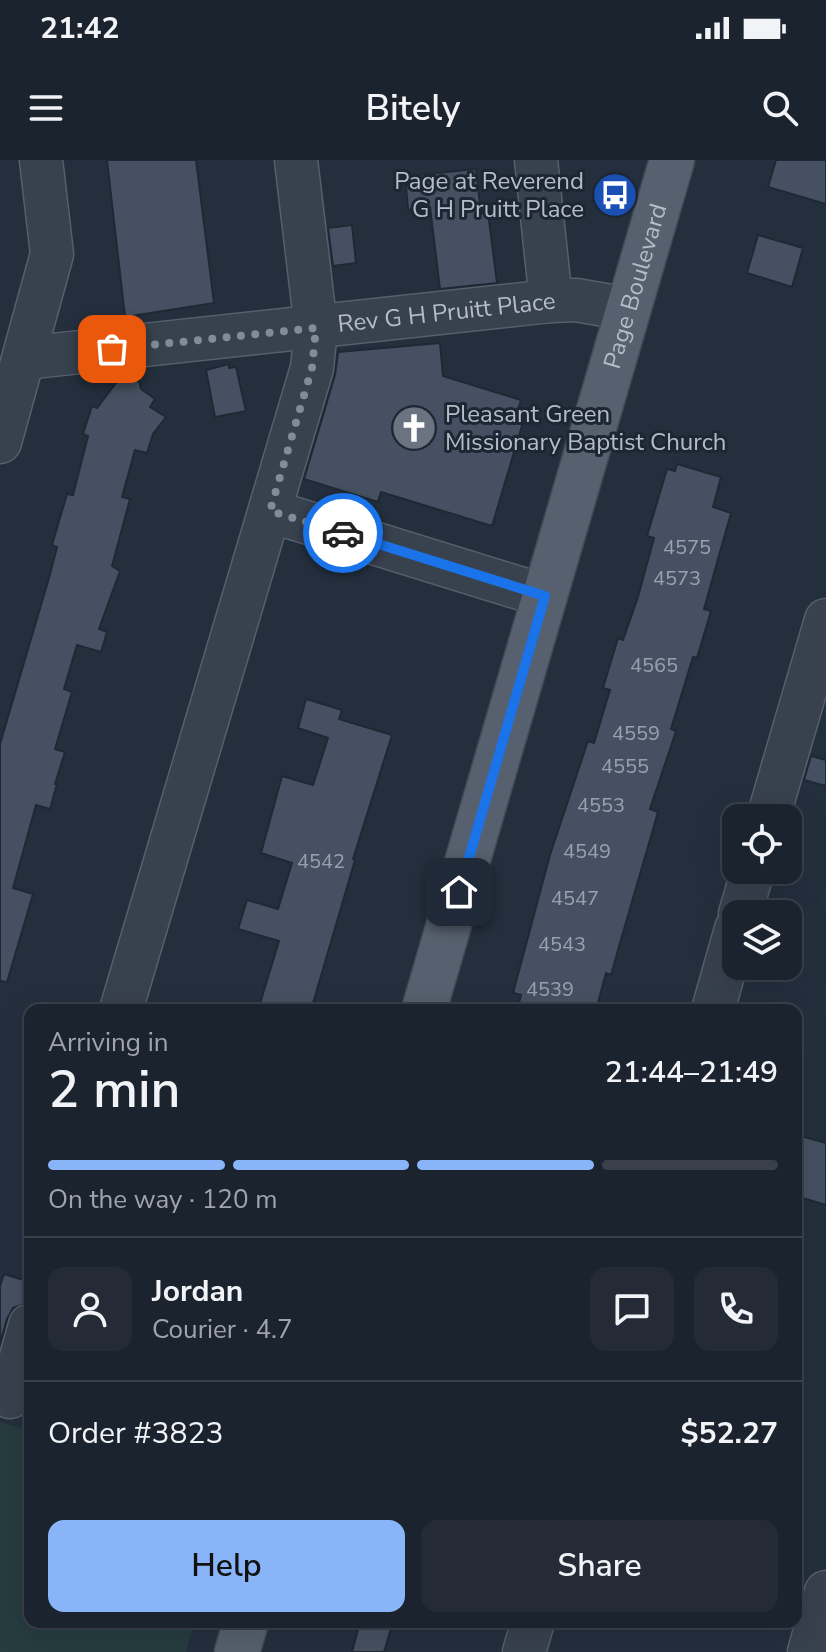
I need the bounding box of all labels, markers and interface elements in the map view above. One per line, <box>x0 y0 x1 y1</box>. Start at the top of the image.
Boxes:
text: 21:42 <box>40 8 119 49</box>
text: Bitely <box>366 84 460 133</box>
icon: menu <box>24 86 68 130</box>
icon: search <box>758 86 802 130</box>
place label: Page at Reverend G H Pruitt Place <box>394 165 584 225</box>
bus stop icon: Page at Reverend G H Pruitt Place <box>591 171 639 219</box>
street label: Page Boulevard <box>596 200 674 372</box>
street label: Rev G H Pruitt Place <box>336 285 557 340</box>
pin <box>78 315 146 383</box>
icon: bag <box>90 327 134 371</box>
place label: Pleasant Green Missionary Baptist Church <box>445 398 726 458</box>
church icon: Pleasant Green Missionary Baptist Church <box>390 404 438 452</box>
courier <box>303 493 383 573</box>
icon: car <box>321 511 365 555</box>
house number: 4575 <box>663 534 711 561</box>
house number: 4573 <box>653 565 701 592</box>
house number: 4565 <box>630 652 678 679</box>
house number: 4559 <box>612 720 660 747</box>
house number: 4555 <box>601 753 649 780</box>
house number: 4553 <box>577 792 625 819</box>
map controls <box>722 804 802 980</box>
button: locate <box>722 804 802 884</box>
house number: 4549 <box>563 838 611 865</box>
house number: 4542 <box>297 848 345 875</box>
pin <box>425 858 493 926</box>
icon: home <box>437 870 481 914</box>
house number: 4547 <box>551 885 599 912</box>
button: layers <box>722 900 802 980</box>
house number: 4543 <box>538 931 586 958</box>
house number: 4539 <box>526 976 574 1003</box>
text: Arriving in <box>48 1025 169 1060</box>
text: 21:44–21:49 <box>605 1052 778 1093</box>
text: 2 min <box>48 1054 181 1125</box>
text: On the way · 120 m <box>48 1182 277 1217</box>
button: person <box>48 1267 132 1351</box>
button: chat <box>590 1267 674 1351</box>
button: phone <box>694 1267 778 1351</box>
text: Jordan <box>152 1271 243 1312</box>
text: Courier · 4.7 <box>152 1312 293 1347</box>
text: Order #3823 <box>48 1413 223 1454</box>
text: $52.27 <box>681 1413 778 1454</box>
button: Help <box>48 1520 405 1612</box>
button: Share <box>421 1520 778 1612</box>

